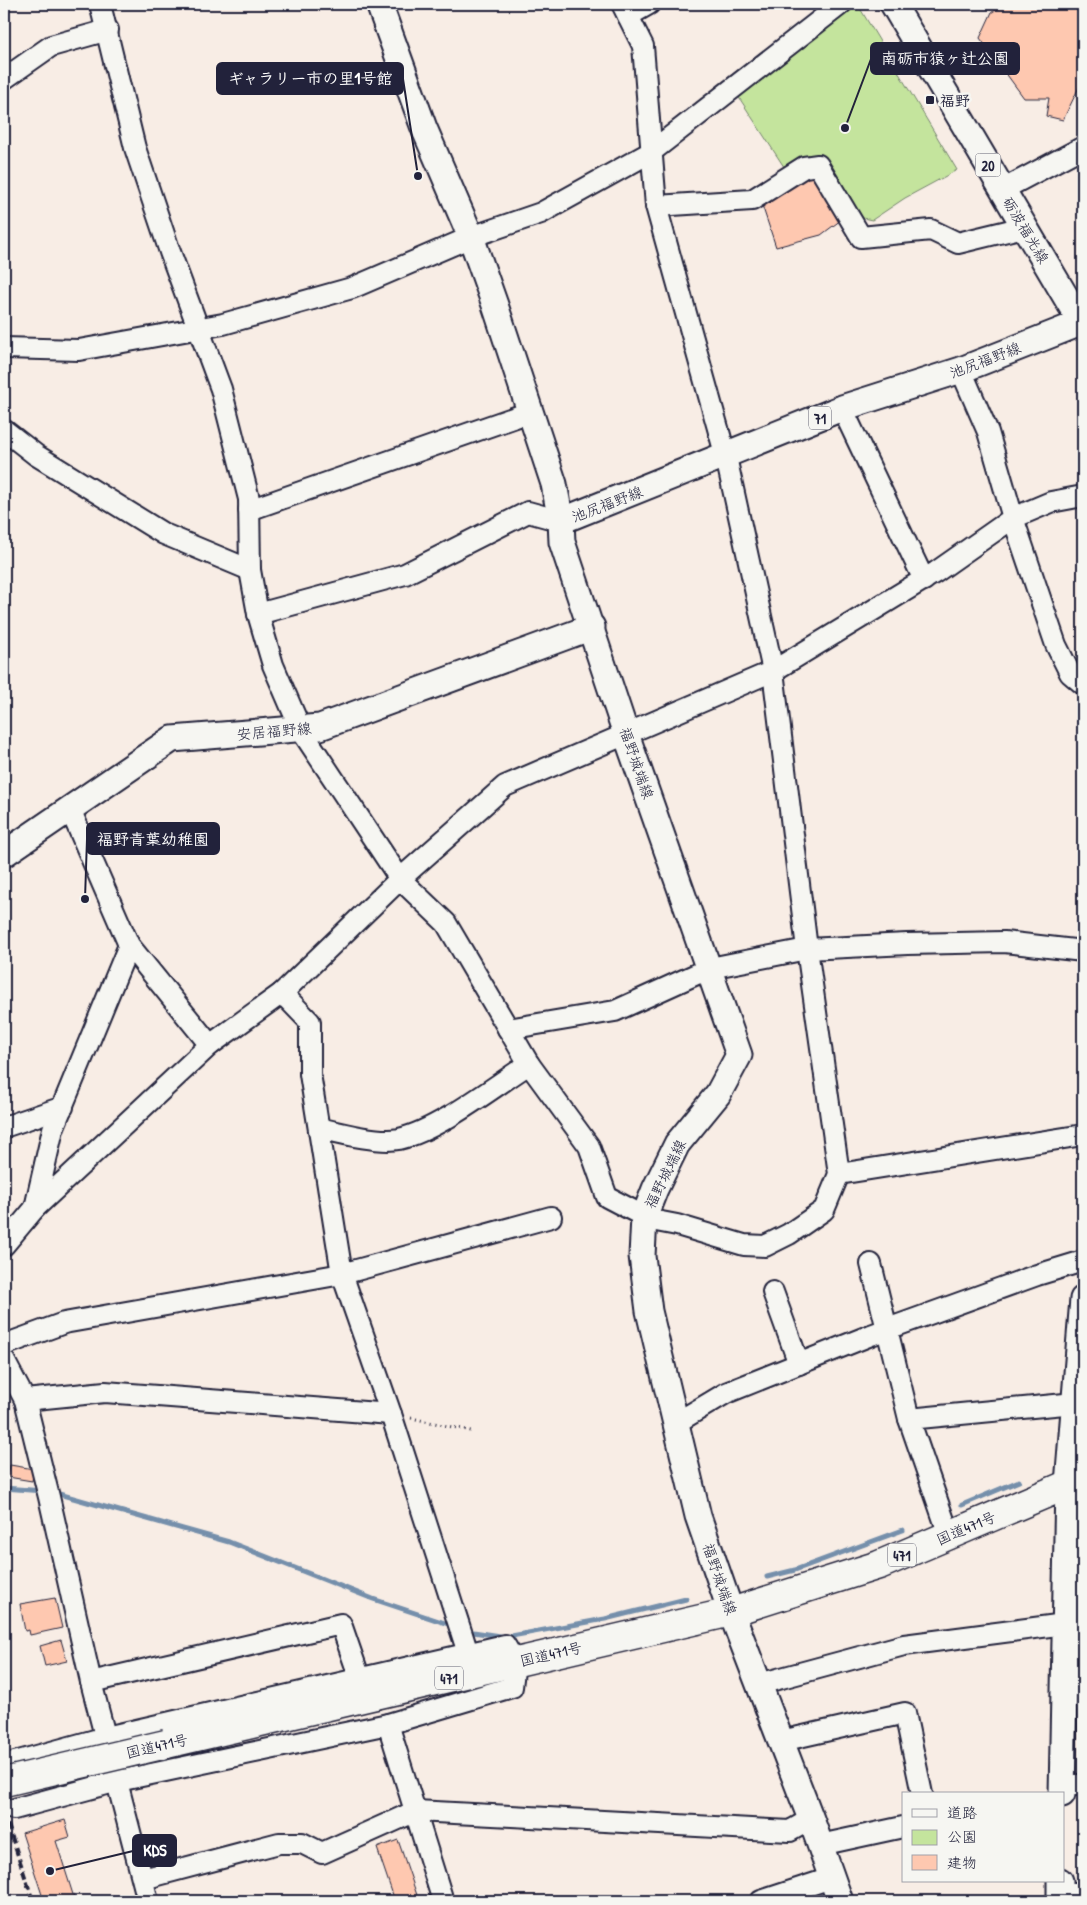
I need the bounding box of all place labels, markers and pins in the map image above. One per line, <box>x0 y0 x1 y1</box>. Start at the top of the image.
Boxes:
callout: 南砺市猿ヶ辻公園 <box>871 43 1019 74</box>
callout: ギャラリー市の里1号館 <box>217 63 403 94</box>
place label: 福野 <box>940 90 970 111</box>
marker: 福野 <box>924 94 936 106</box>
callout: 福野青葉幼稚園 <box>87 823 219 854</box>
callout: KDS <box>133 1835 176 1866</box>

